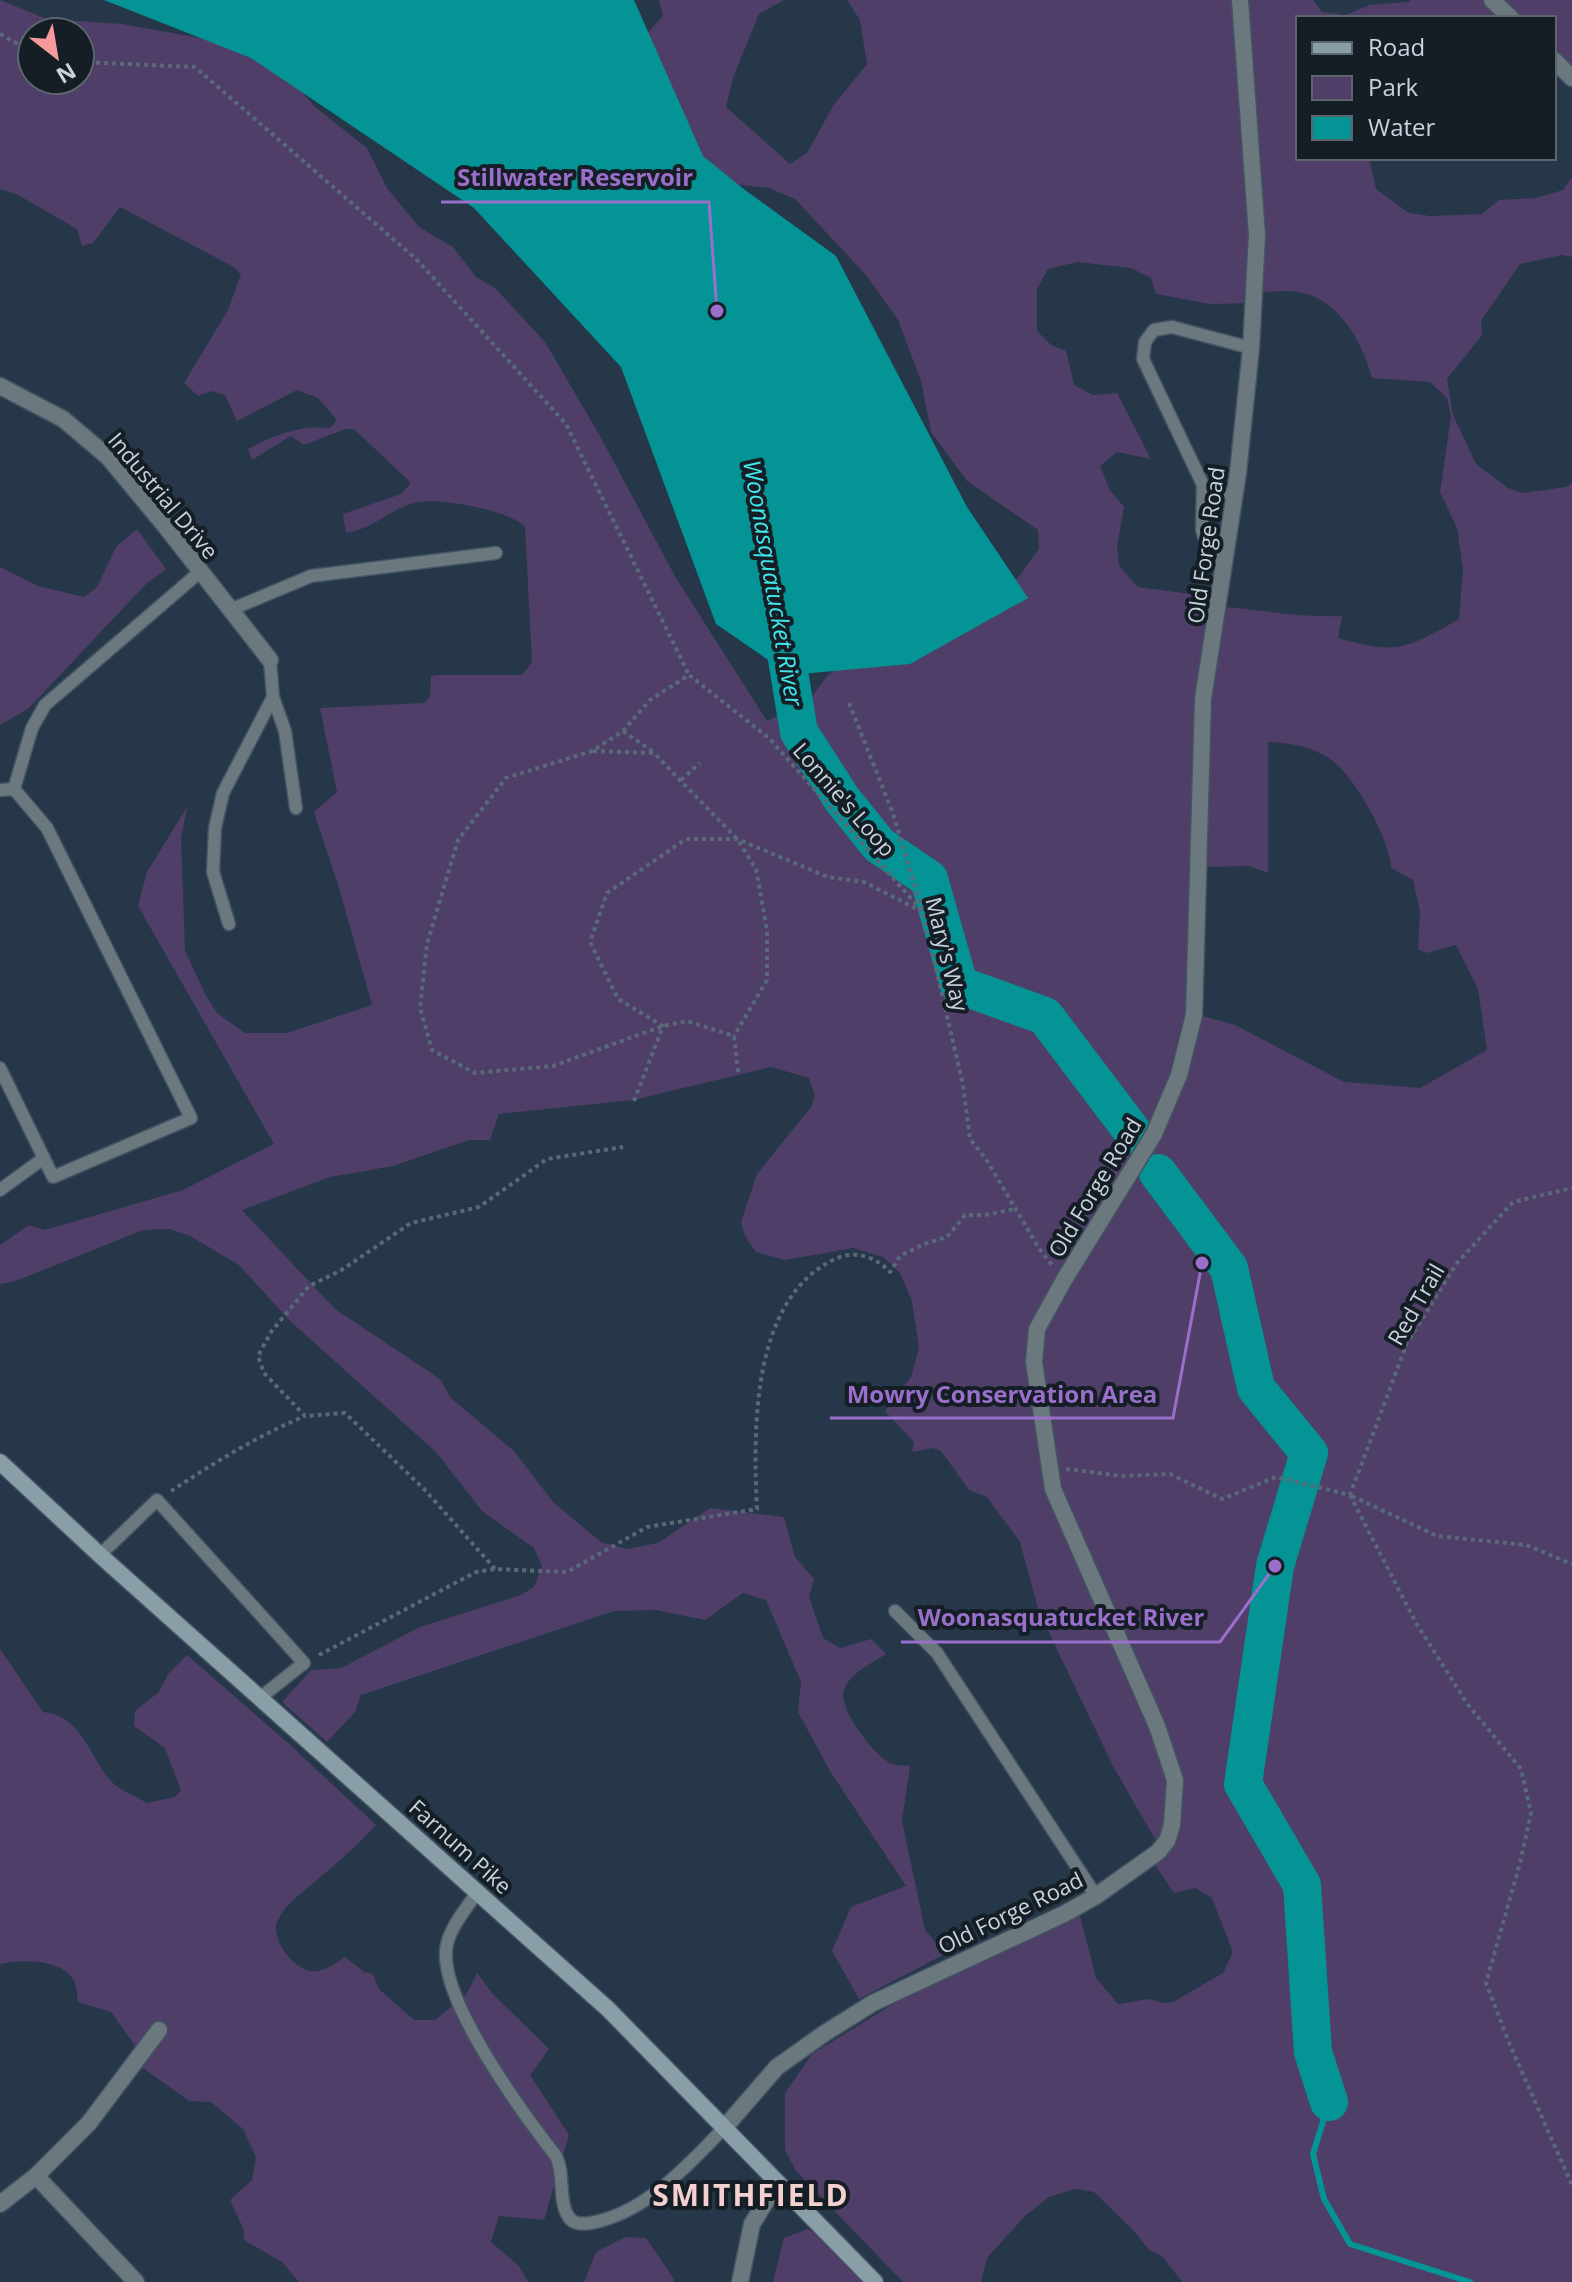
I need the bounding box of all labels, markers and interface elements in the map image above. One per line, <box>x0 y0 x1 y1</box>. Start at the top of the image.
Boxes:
north arrow <box>16 16 96 96</box>
legend <box>1296 16 1556 160</box>
text: Road <box>1368 30 1425 63</box>
text: N <box>51 57 82 91</box>
text: Park <box>1368 70 1419 103</box>
text: Water <box>1368 110 1436 143</box>
callout: Stillwater Reservoir <box>441 154 709 202</box>
text: Stillwater Reservoir <box>457 160 693 193</box>
street label: Industrial Drive <box>102 425 226 565</box>
water label: Woonasquatucket River <box>736 457 812 710</box>
street label: Old Forge Road <box>1179 465 1231 625</box>
street label: Lonnie's Loop <box>787 736 903 862</box>
street label: Mary's Way <box>919 894 977 1015</box>
street label: Old Forge Road <box>1040 1112 1148 1262</box>
street label: Red Trail <box>1380 1258 1450 1350</box>
callout: Mowry Conservation Area <box>830 1370 1173 1418</box>
text: Mowry Conservation Area <box>847 1377 1157 1410</box>
callout: Woonasquatucket River <box>901 1594 1220 1642</box>
text: Woonasquatucket River <box>918 1600 1204 1633</box>
street label: Farnum Pike <box>403 1792 519 1900</box>
street label: Old Forge Road <box>932 1864 1088 1960</box>
district label: SMITHFIELD <box>652 2174 850 2215</box>

